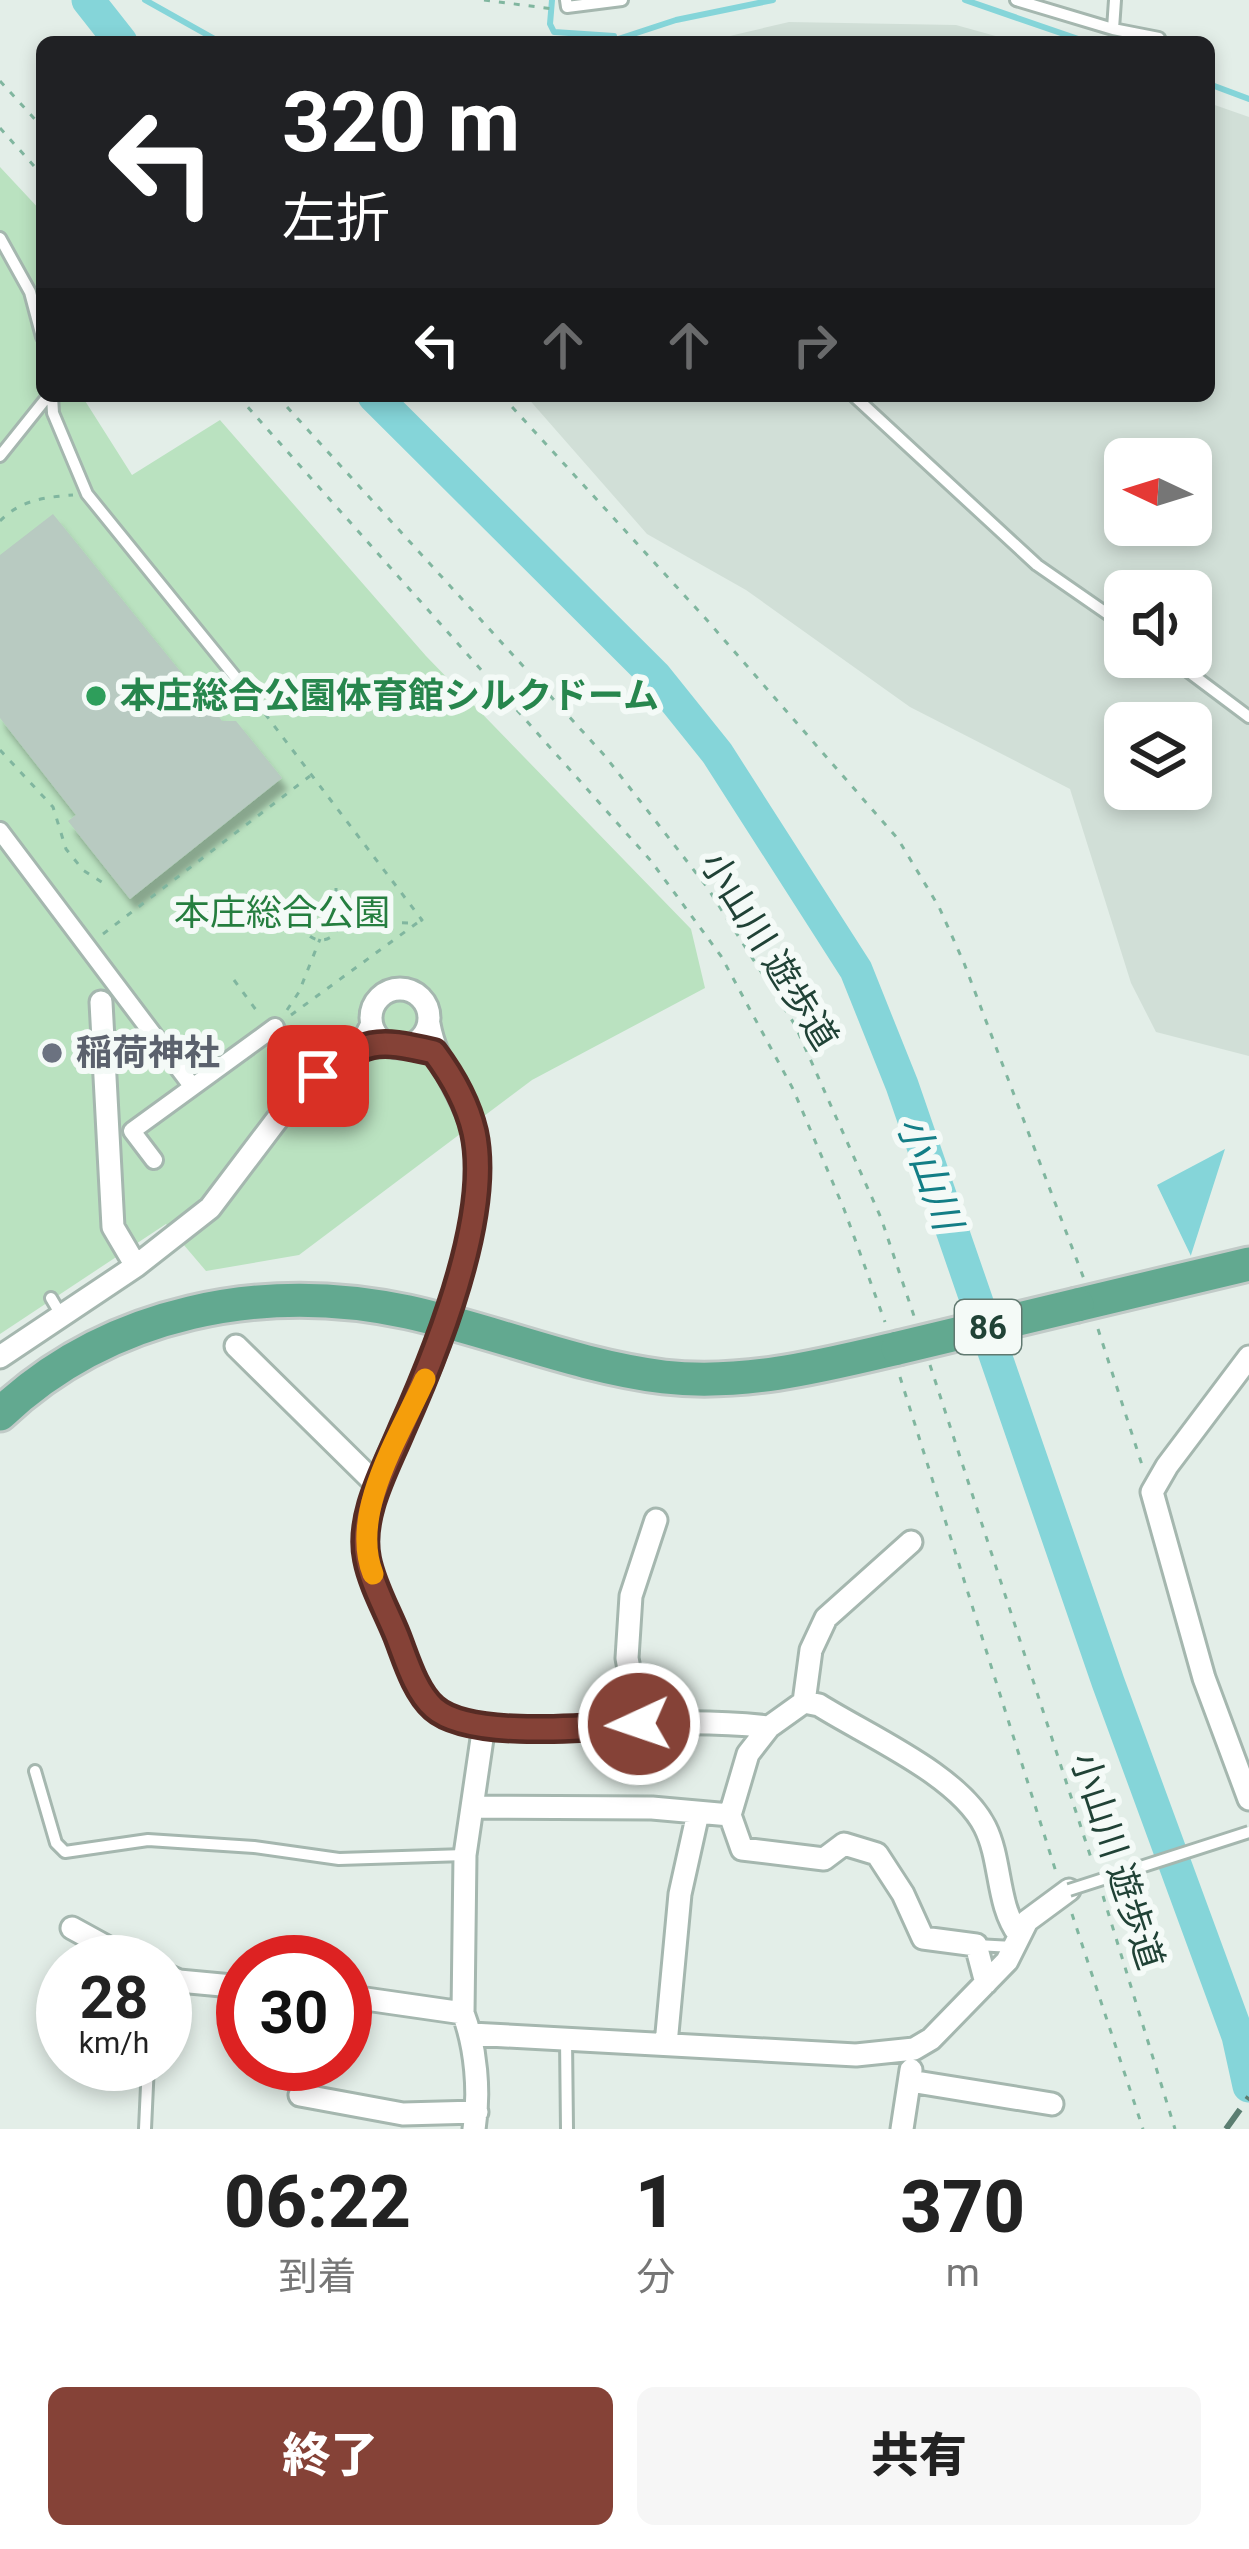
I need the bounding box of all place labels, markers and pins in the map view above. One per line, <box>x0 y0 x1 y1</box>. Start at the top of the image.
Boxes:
place label: 本庄総合公園体育館シルクドーム <box>120 675 659 717</box>
marker: 本庄総合公園体育館シルクドーム <box>83 683 109 709</box>
pin <box>267 1025 369 1127</box>
place label: 稲荷神社 <box>76 1032 220 1074</box>
marker: 稲荷神社 <box>39 1040 65 1066</box>

